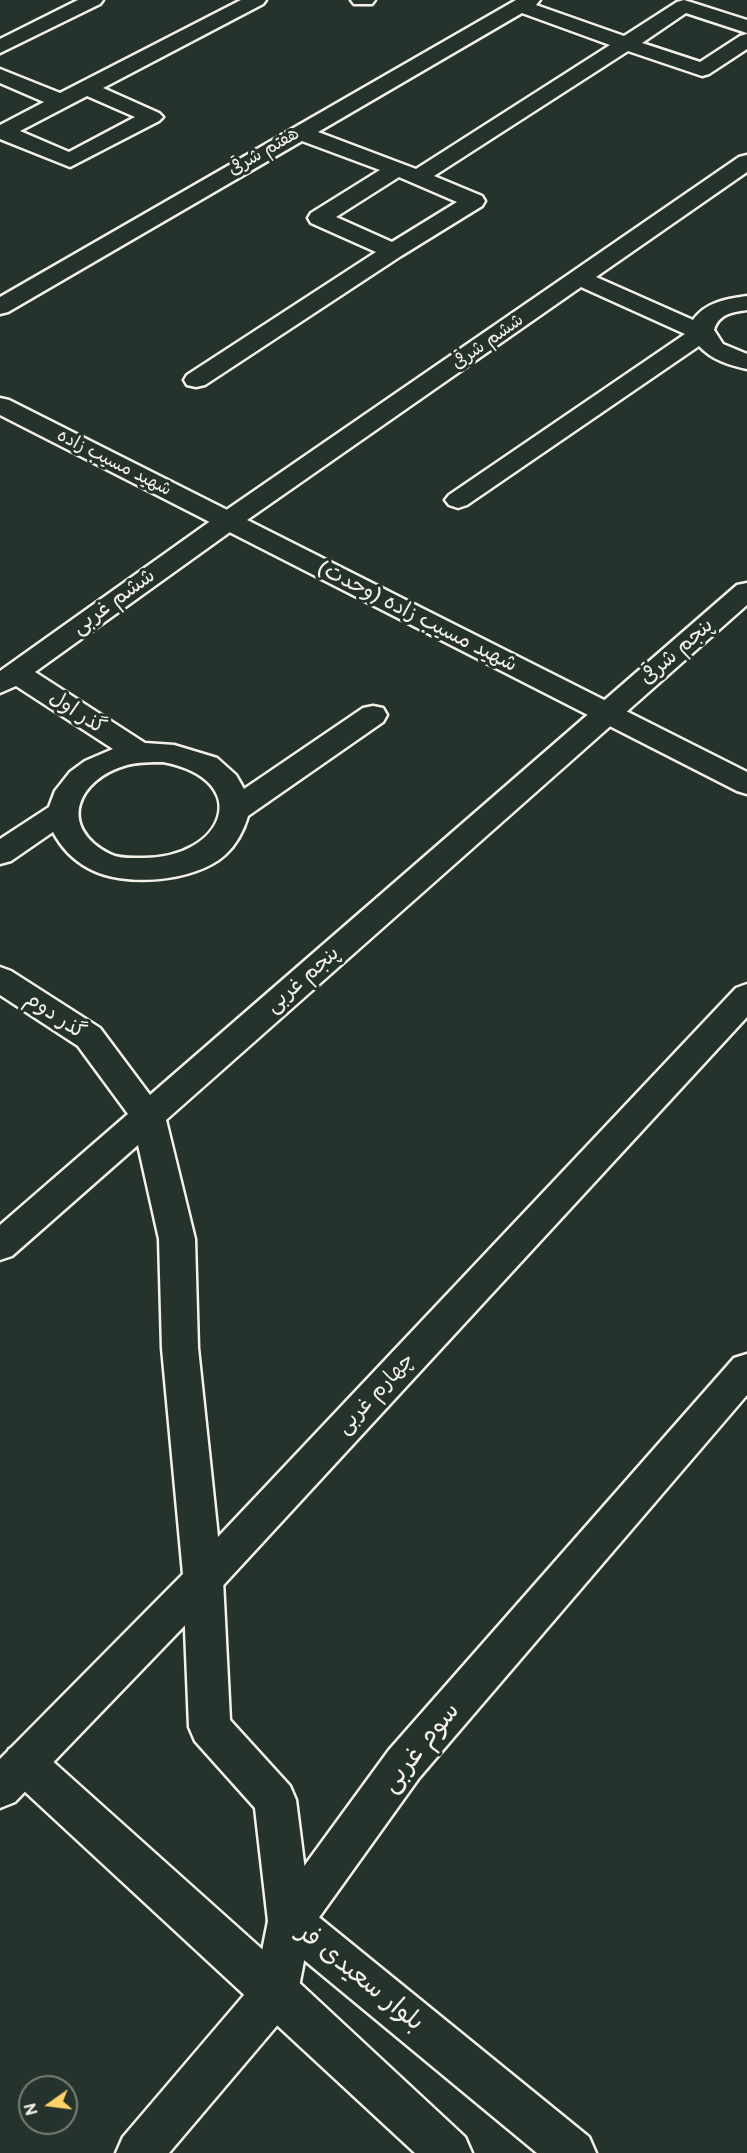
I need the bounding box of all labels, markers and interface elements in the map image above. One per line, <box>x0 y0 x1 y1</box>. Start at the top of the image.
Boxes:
street label: هفتم شرقی <box>224 123 304 181</box>
street label: ششم شرقی <box>448 309 528 375</box>
street label: شهید مسیب زاده <box>53 425 175 501</box>
street label: شهید مسیب زاده (وحدت) <box>313 556 521 678</box>
street label: ششم غربی <box>68 563 160 641</box>
street label: پنجم شرقی <box>635 613 719 691</box>
street label: گذر اول <box>44 685 110 741</box>
street label: پنجم غربی <box>261 941 345 1019</box>
street label: گذر دوم <box>20 987 90 1045</box>
street label: چهارم غربی <box>332 1348 420 1440</box>
street label: سوم غربی <box>375 1696 467 1800</box>
street label: بلوار سعیدی فر <box>290 1917 430 2039</box>
north arrow <box>18 2075 78 2135</box>
text: N <box>21 2101 43 2117</box>

